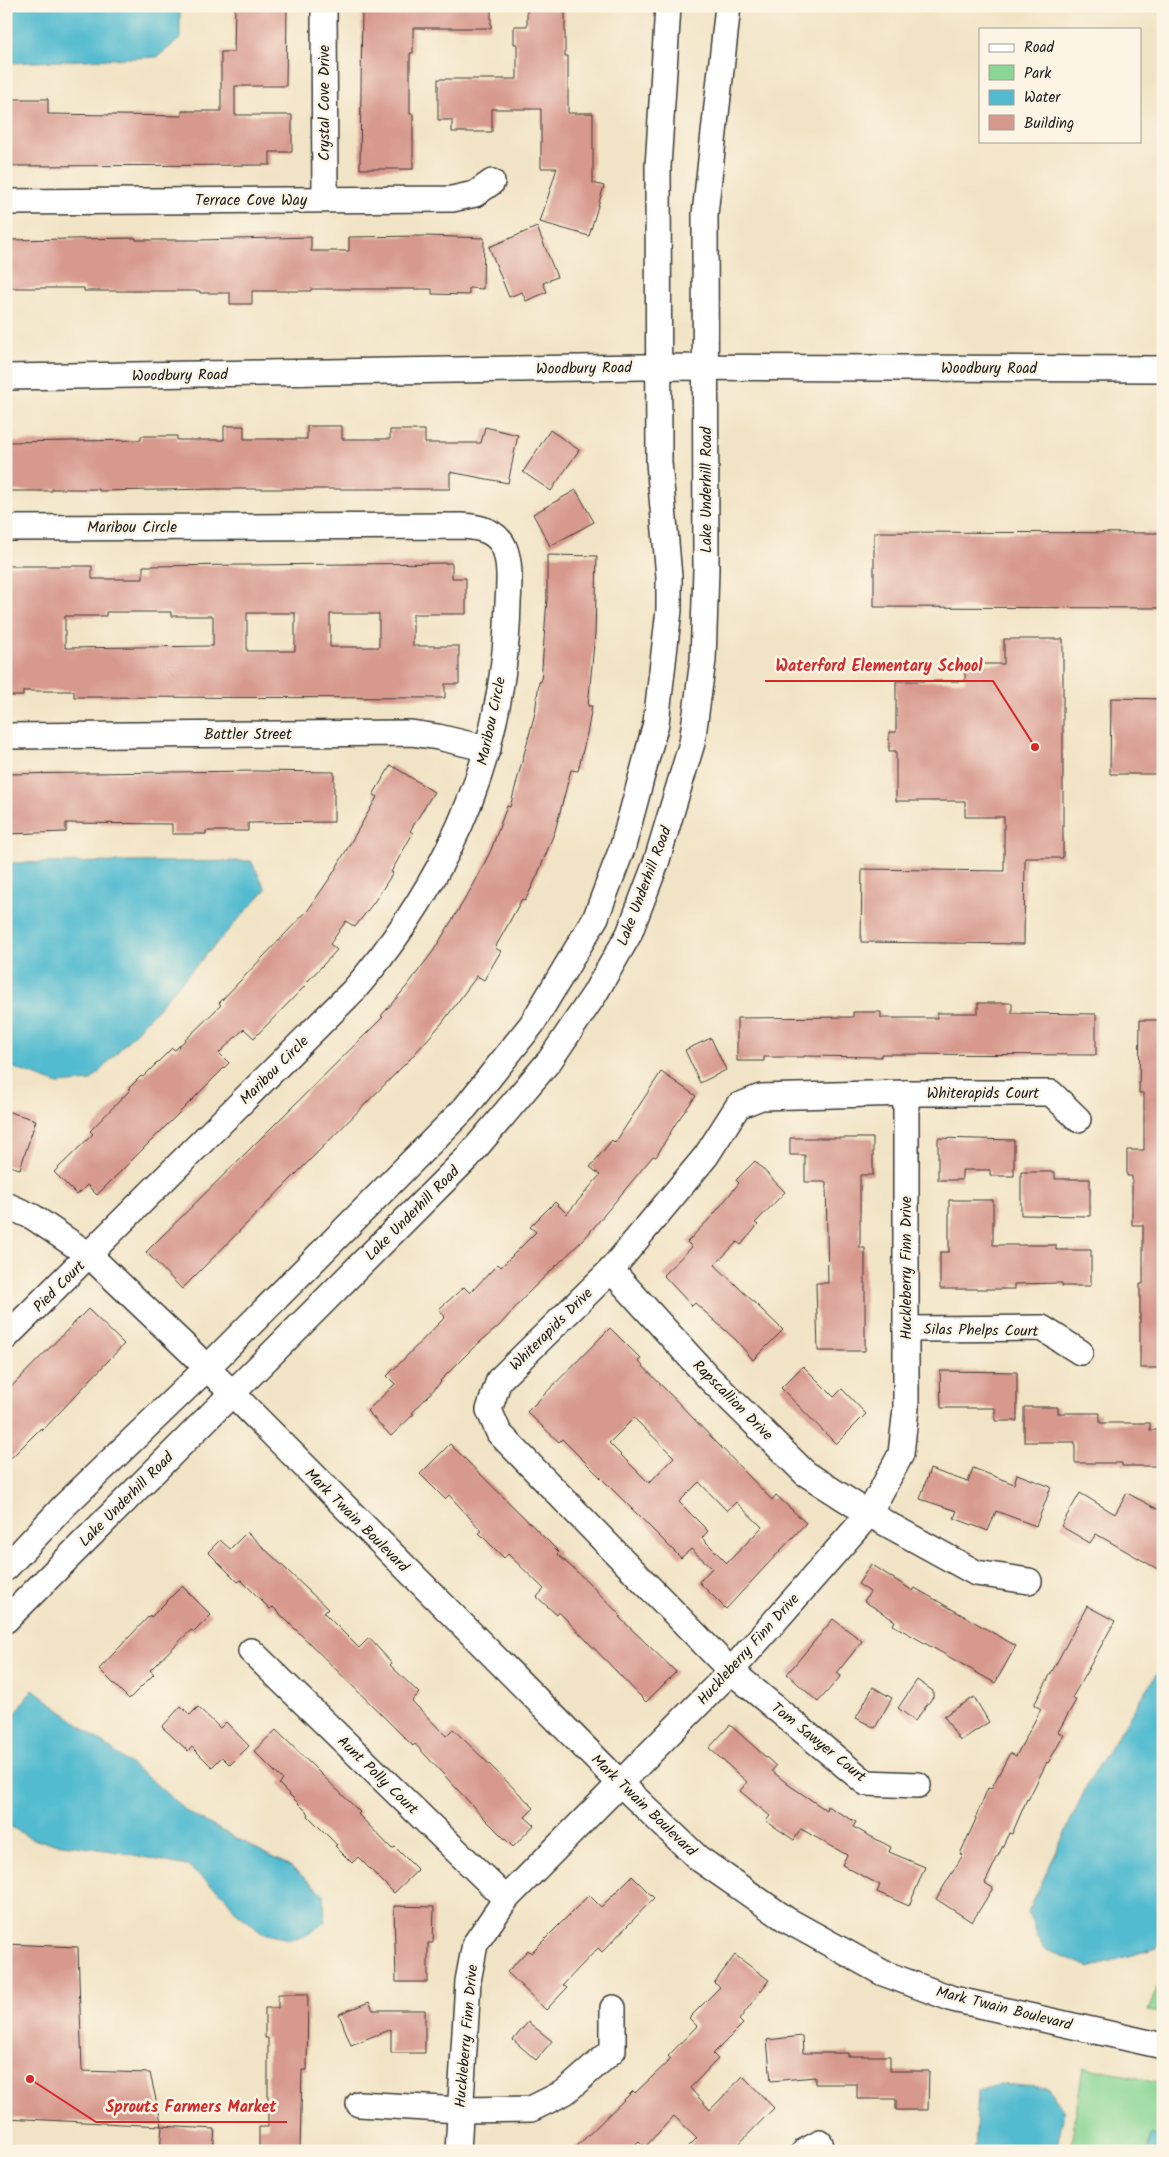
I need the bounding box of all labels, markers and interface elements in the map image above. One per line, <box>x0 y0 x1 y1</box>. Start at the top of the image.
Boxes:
legend <box>979 28 1142 142</box>
text: Road <box>1024 36 1055 60</box>
street label: Crystal Cove Drive <box>313 45 337 161</box>
text: Park <box>1024 62 1052 86</box>
text: Water <box>1024 86 1061 110</box>
text: Building <box>1024 112 1074 136</box>
street label: Terrace Cove Way <box>195 189 308 213</box>
street label: Woodbury Road <box>536 356 633 382</box>
street label: Woodbury Road <box>941 357 1038 381</box>
street label: Woodbury Road <box>132 363 229 389</box>
street label: Lake Underhill Road <box>695 426 719 553</box>
street label: Maribou Circle <box>87 516 177 540</box>
callout: Waterford Elementary School <box>765 650 993 681</box>
text: Waterford Elementary School <box>775 654 983 679</box>
street label: Maribou Circle <box>471 674 513 768</box>
street label: Battler Street <box>204 723 292 747</box>
street label: Lake Underhill Road <box>611 823 679 950</box>
street label: Maribou Circle <box>234 1030 315 1111</box>
street label: Whiterapids Court <box>927 1082 1039 1106</box>
street label: Lake Underhill Road <box>360 1160 466 1267</box>
street label: Huckleberry Finn Drive <box>895 1196 919 1340</box>
street label: Pied Court <box>28 1255 92 1318</box>
street label: Whiterapids Drive <box>504 1282 599 1377</box>
street label: Silas Phelps Court <box>923 1318 1039 1344</box>
street label: Rapscallion Drive <box>686 1355 778 1447</box>
street label: Lake Underhill Road <box>74 1446 180 1553</box>
street label: Mark Twain Boulevard <box>299 1463 414 1579</box>
street label: Huckleberry Finn Drive <box>692 1588 806 1711</box>
street label: Tom Sawyer Court <box>766 1697 871 1789</box>
street label: Aunt Polly Court <box>331 1731 424 1821</box>
street label: Mark Twain Boulevard <box>585 1749 702 1863</box>
street label: Huckleberry Finn Drive <box>449 1963 485 2109</box>
street label: Mark Twain Boulevard <box>933 1980 1075 2038</box>
callout: Sprouts Farmers Market <box>96 2091 287 2122</box>
text: Sprouts Farmers Market <box>105 2095 277 2120</box>

